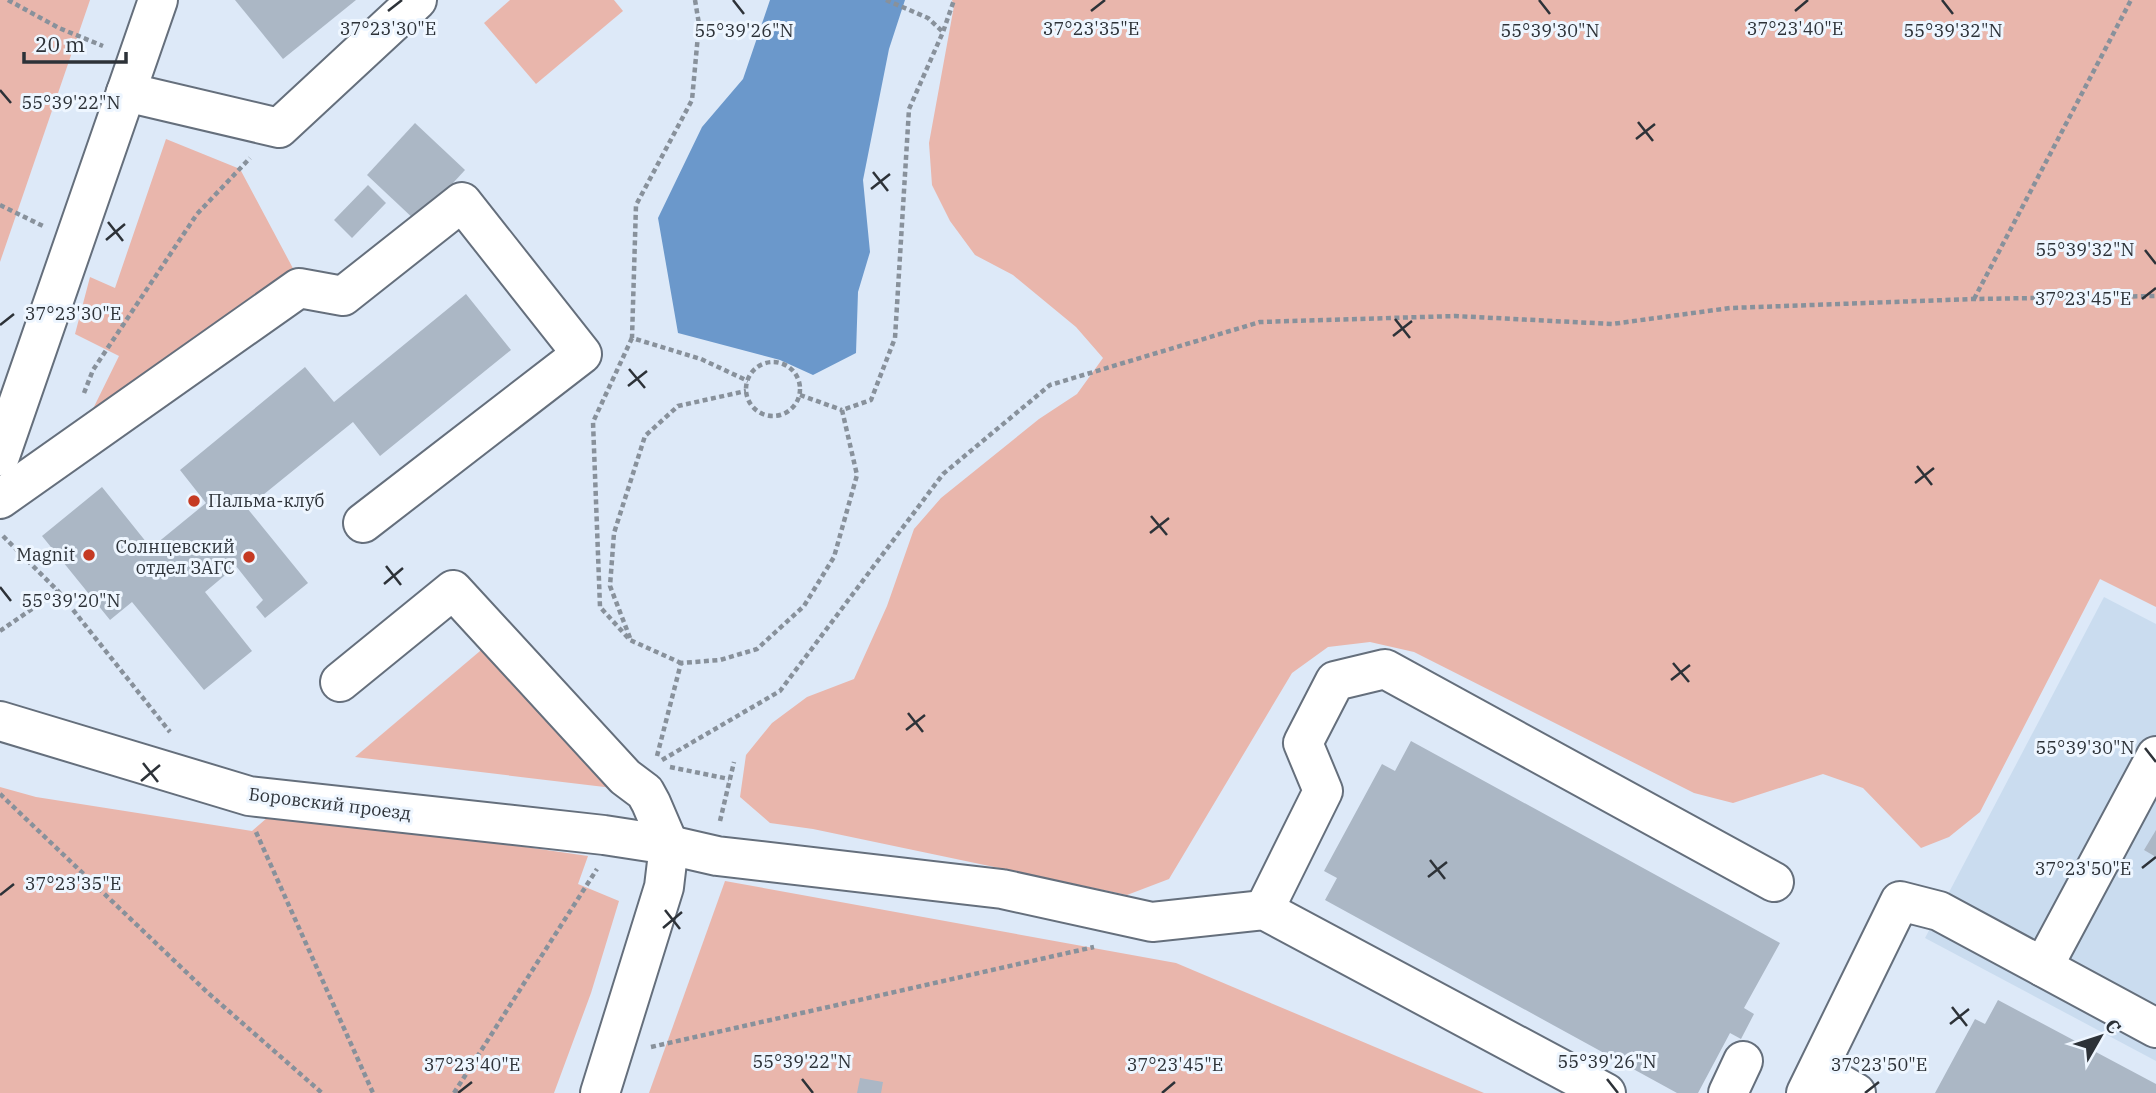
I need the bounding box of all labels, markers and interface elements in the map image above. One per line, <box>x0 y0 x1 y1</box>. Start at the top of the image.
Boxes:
text: 37°23'30"E <box>340 17 436 40</box>
text: 37°23'35"E <box>1043 17 1139 40</box>
text: 37°23'40"E <box>1747 17 1843 40</box>
text: 55°39'26"N <box>695 19 794 42</box>
text: 55°39'30"N <box>1501 19 1600 42</box>
text: 55°39'32"N <box>1904 19 2003 42</box>
scale bar <box>24 21 126 65</box>
text: 20 m <box>35 30 85 58</box>
text: 55°39'22"N <box>22 91 121 114</box>
text: 55°39'32"N <box>2036 238 2135 261</box>
text: 37°23'45"E <box>2035 287 2131 310</box>
text: 37°23'30"E <box>25 302 121 325</box>
place label: Пальма-клуб <box>208 489 324 512</box>
marker: Пальма-клуб <box>186 493 202 509</box>
place label: Солнцевский отдел ЗАГС <box>116 535 235 579</box>
place label: Magnit <box>16 543 75 566</box>
marker: Magnit <box>81 547 97 563</box>
marker: Солнцевский отдел ЗАГС <box>241 549 257 565</box>
text: 55°39'20"N <box>22 589 121 612</box>
text: 55°39'30"N <box>2036 736 2135 759</box>
street label: Боровский проезд <box>248 782 413 825</box>
text: 37°23'50"E <box>2035 857 2131 880</box>
text: 37°23'35"E <box>25 872 121 895</box>
north arrow <box>2065 1002 2135 1072</box>
text: С <box>2100 1014 2127 1039</box>
text: 55°39'22"N <box>753 1050 852 1073</box>
text: 55°39'26"N <box>1558 1050 1657 1073</box>
text: 37°23'40"E <box>424 1053 520 1076</box>
text: 37°23'45"E <box>1127 1053 1223 1076</box>
text: 37°23'50"E <box>1831 1053 1927 1076</box>

